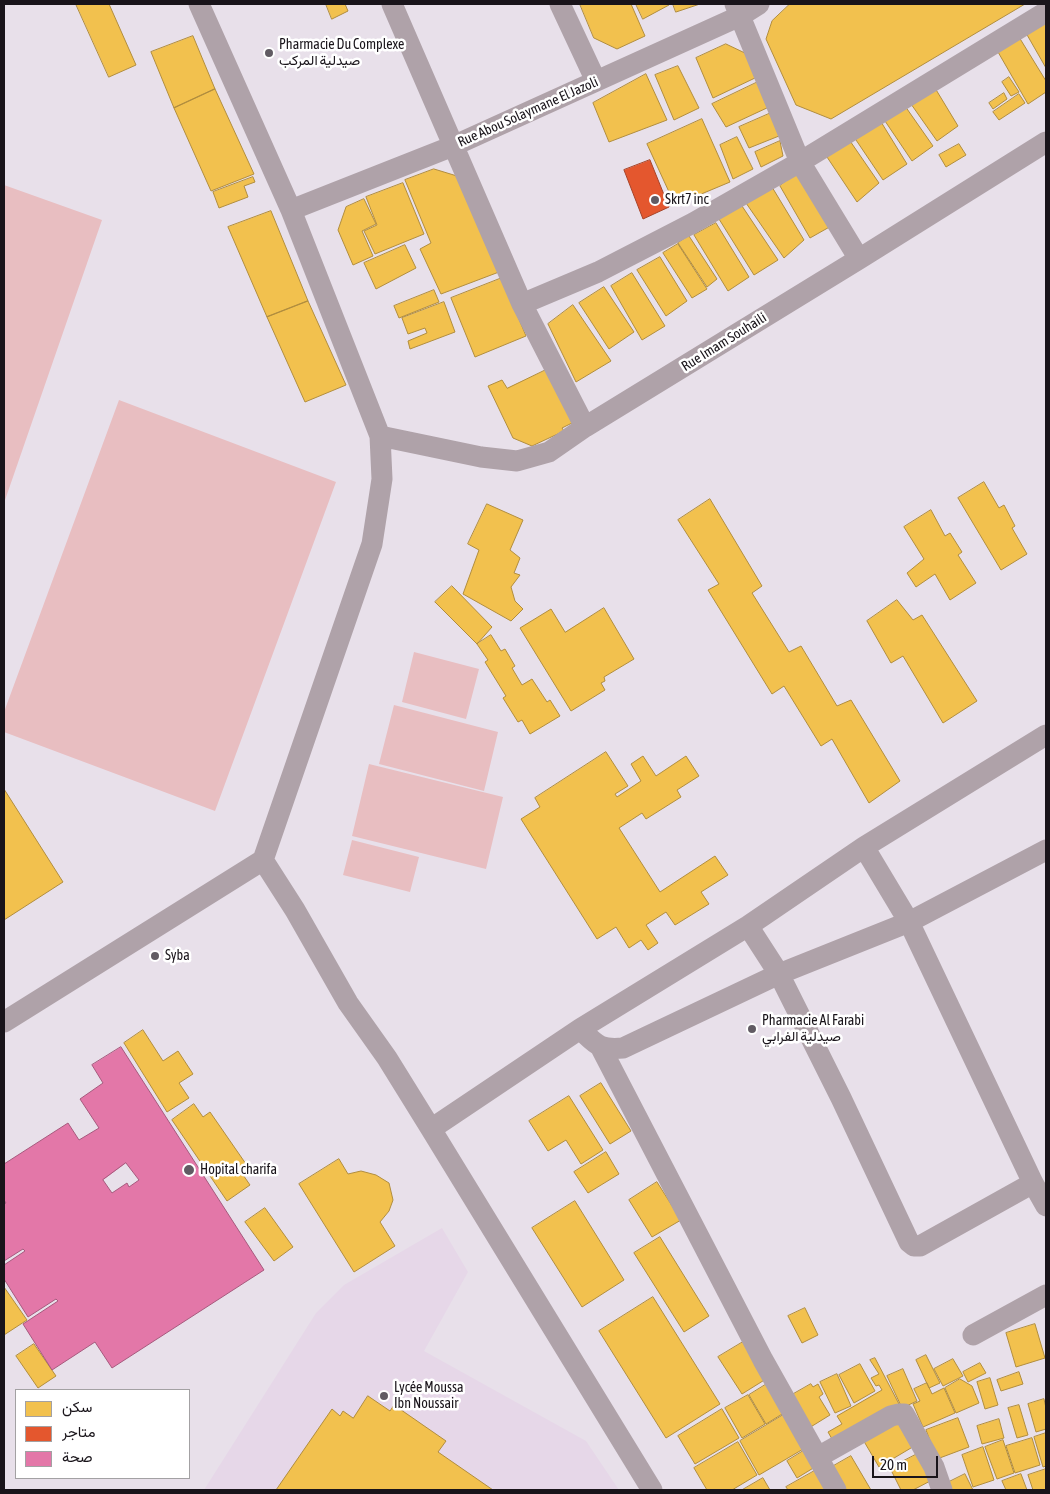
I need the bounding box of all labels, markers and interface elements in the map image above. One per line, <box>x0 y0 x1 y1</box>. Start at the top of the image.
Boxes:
place label: Pharmacie Du Complexe صيدلية المركب <box>279 37 404 70</box>
marker: Pharmacie Du Complexe صيدلية المركب <box>263 47 275 59</box>
street label: Rue Abou Solaymane El Jazoli <box>455 73 601 151</box>
place label: Skrt7 inc <box>665 192 709 208</box>
marker: Skrt7 inc <box>649 194 661 206</box>
street label: Rue Imam Souhaili <box>678 309 770 375</box>
place label: Syba <box>165 948 190 964</box>
marker: Syba <box>149 950 161 962</box>
place label: Pharmacie Al Farabi صيدلية الفرابي <box>762 1013 864 1046</box>
marker: Pharmacie Al Farabi صيدلية الفرابي <box>746 1023 758 1035</box>
place label: Hopital charifa <box>200 1162 277 1178</box>
marker: Hopital charifa <box>182 1163 196 1177</box>
place label: Lycée Moussa Ibn Noussair <box>394 1380 463 1412</box>
legend <box>15 1389 190 1479</box>
marker: Lycée Moussa Ibn Noussair <box>378 1390 390 1402</box>
text: سكن <box>62 1398 92 1415</box>
text: متاجر <box>62 1423 96 1440</box>
scale bar <box>875 1446 941 1478</box>
text: صحة <box>62 1448 93 1465</box>
text: 20 m <box>880 1456 907 1473</box>

